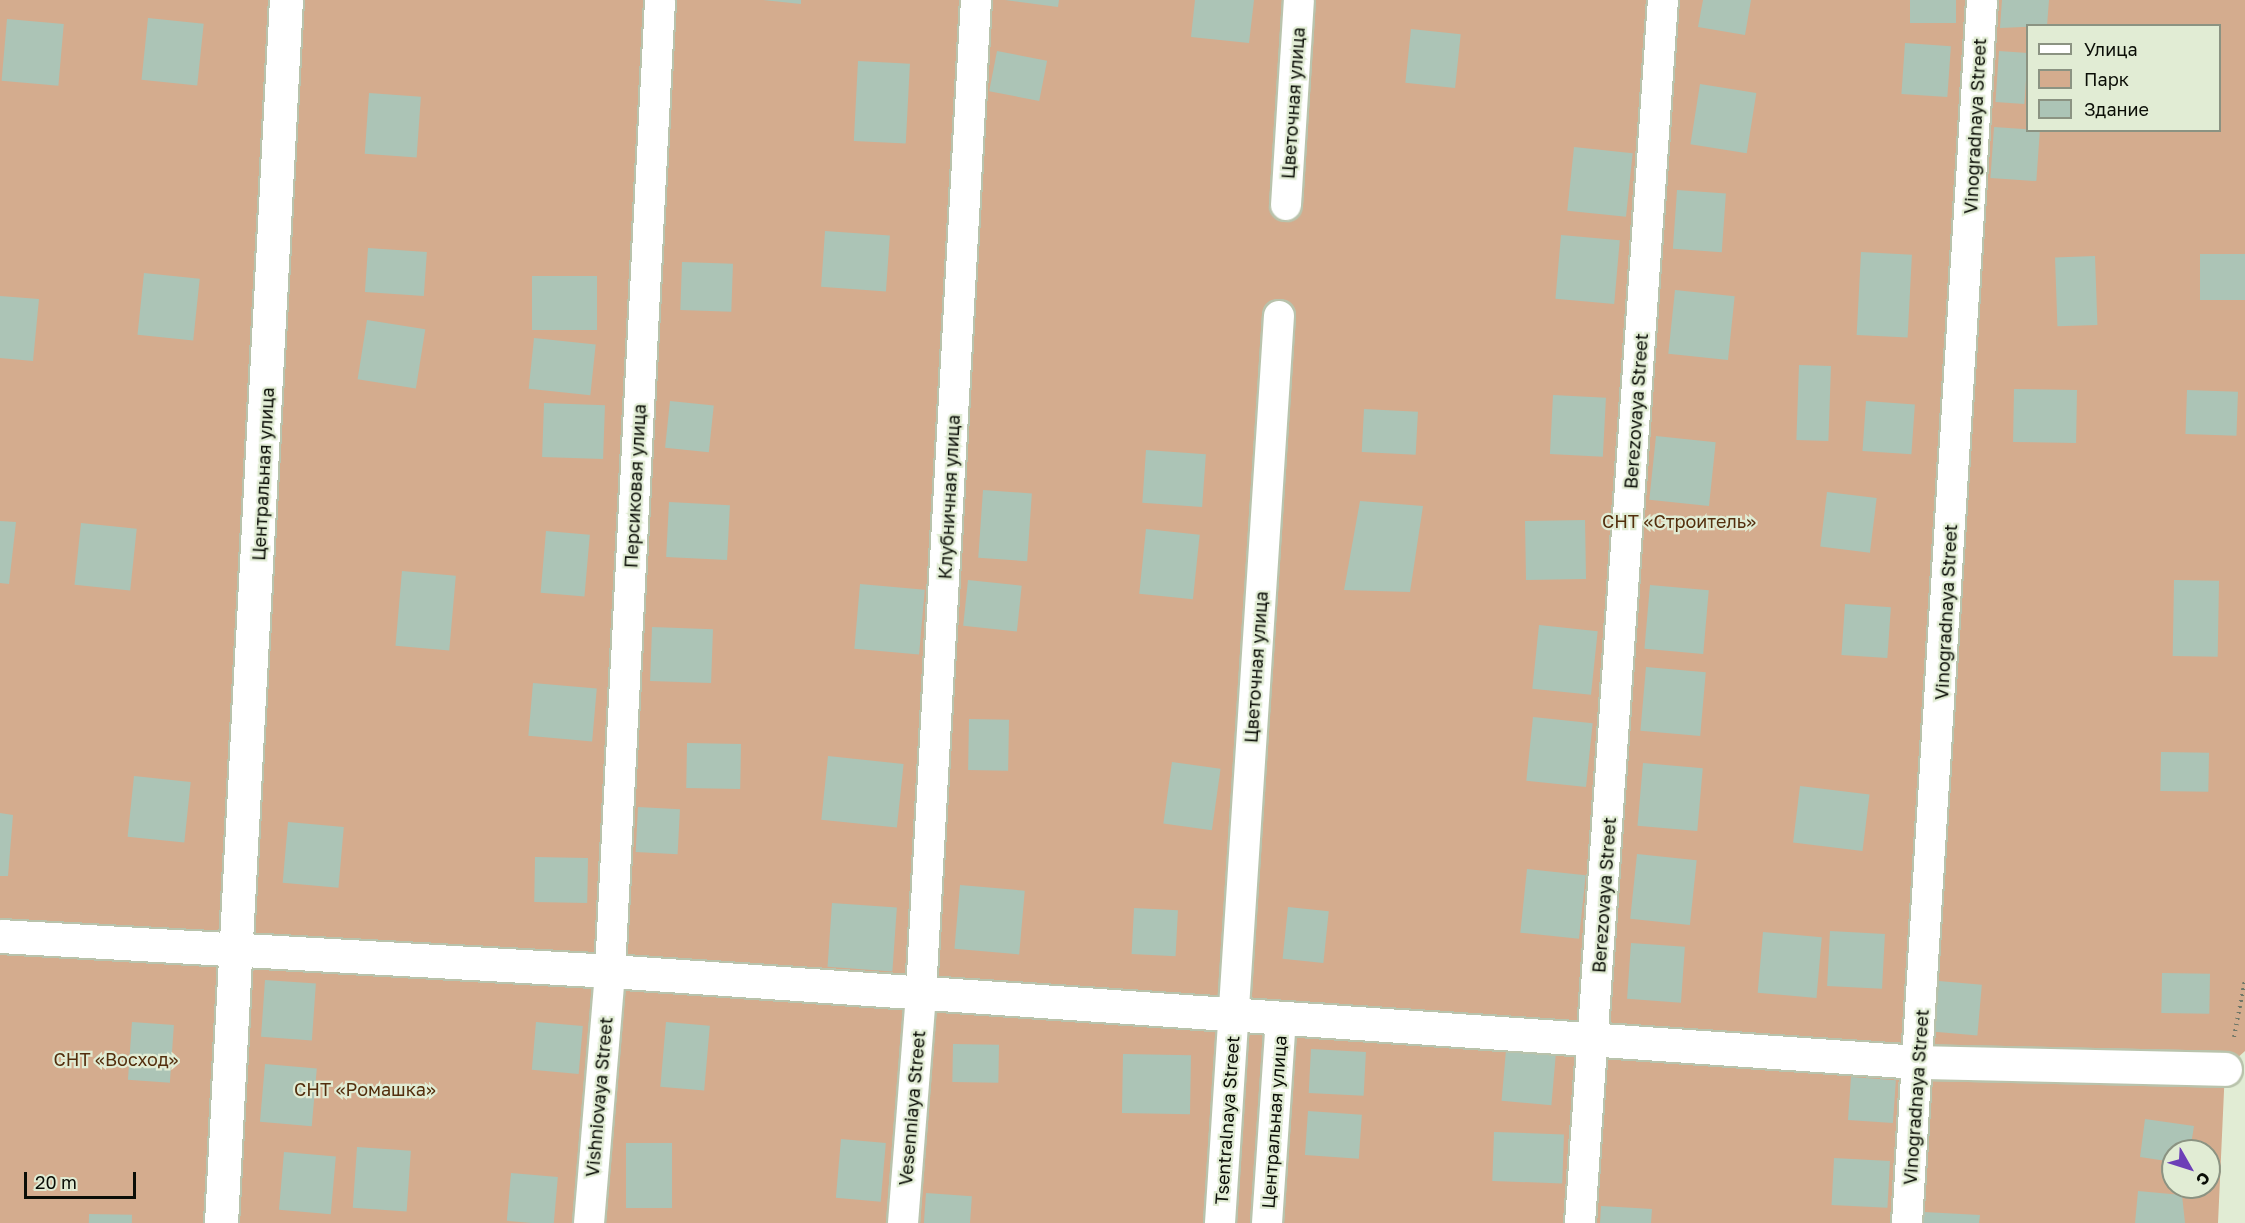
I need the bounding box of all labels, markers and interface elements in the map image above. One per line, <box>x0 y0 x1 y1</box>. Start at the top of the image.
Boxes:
legend <box>2026 24 2221 132</box>
street label: Цветочная улица <box>1277 26 1309 180</box>
street label: Vinogradnaya Street <box>1960 37 1990 215</box>
text: Улица <box>2084 38 2138 60</box>
text: Парк <box>2084 68 2129 90</box>
text: Здание <box>2084 98 2149 120</box>
street label: Berezovaya Street <box>1620 332 1652 490</box>
street label: Центральная улица <box>248 387 278 561</box>
street label: Персиковая улица <box>620 403 650 569</box>
street label: Клубничная улица <box>934 414 964 580</box>
park label: СНТ «Строитель» <box>1602 510 1756 532</box>
street label: Vinogradnaya Street <box>1931 523 1961 701</box>
street label: Цветочная улица <box>1240 590 1272 744</box>
street label: Berezovaya Street <box>1588 816 1620 974</box>
street label: Vinogradnaya Street <box>1899 1008 1933 1186</box>
street label: Vishniovaya Street <box>581 1016 617 1178</box>
street label: Vesenniaya Street <box>894 1030 930 1186</box>
street label: Tsentralnaya Street <box>1210 1035 1244 1205</box>
street label: Центральная улица <box>1257 1035 1291 1209</box>
park label: СНТ «Восход» <box>54 1048 178 1070</box>
park label: СНТ «Ромашка» <box>294 1078 436 1100</box>
north arrow <box>2161 1139 2221 1199</box>
scale bar <box>27 1160 140 1198</box>
text: С <box>2192 1168 2215 1190</box>
text: 20 m <box>35 1171 77 1193</box>

